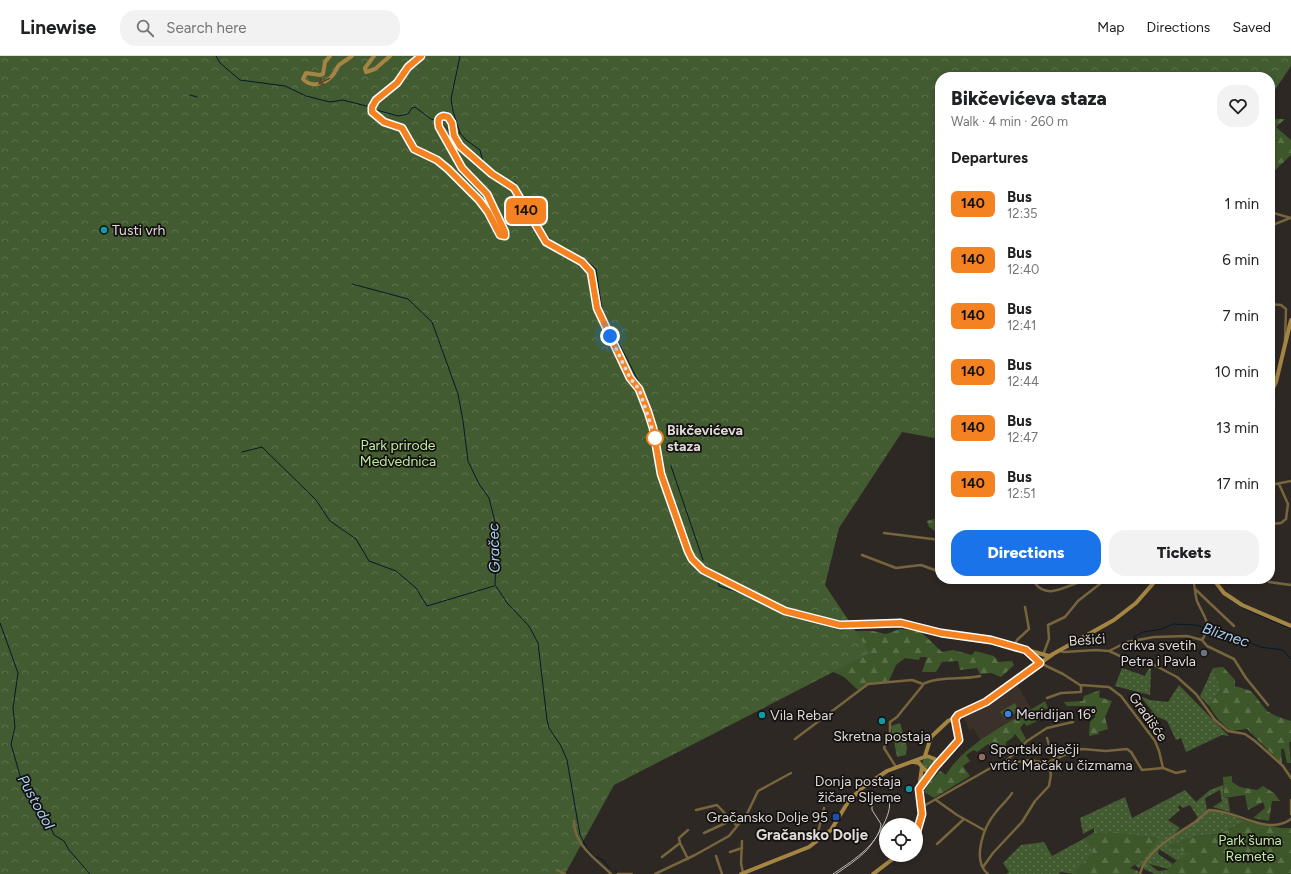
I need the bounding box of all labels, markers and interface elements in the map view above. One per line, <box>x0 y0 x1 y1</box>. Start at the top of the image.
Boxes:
search box <box>120 10 400 46</box>
text: Linewise <box>20 16 96 39</box>
icon: search <box>134 17 156 39</box>
text: Search here <box>166 19 246 37</box>
text: Map <box>1097 19 1125 36</box>
text: Directions <box>1147 19 1210 36</box>
text: Saved <box>1232 19 1271 36</box>
one-way arrow <box>318 78 330 85</box>
button: heart <box>1217 85 1259 127</box>
text: Bikčevićeva staza <box>951 87 1107 110</box>
text: Walk · 4 min · 260 m <box>951 114 1068 129</box>
text: Departures <box>951 149 1028 167</box>
text: Bus <box>1007 188 1032 206</box>
text: 140 <box>961 195 985 212</box>
text: 1 min <box>1224 195 1259 213</box>
line badge: 140 <box>503 198 549 224</box>
text: 140 <box>514 202 538 219</box>
text: 12:35 <box>1007 206 1037 221</box>
place label: Tusti vrh <box>112 222 165 239</box>
marker: Tusti vrh <box>99 225 109 235</box>
text: Bus <box>1007 244 1032 262</box>
text: 140 <box>961 251 985 268</box>
text: 6 min <box>1222 251 1259 269</box>
text: 12:40 <box>1007 262 1039 277</box>
text: Bus <box>1007 300 1032 318</box>
text: 140 <box>961 307 985 324</box>
text: 7 min <box>1223 307 1259 325</box>
text: 12:41 <box>1007 318 1036 333</box>
your location <box>600 326 620 346</box>
text: Bus <box>1007 356 1032 374</box>
text: 140 <box>961 363 985 380</box>
text: 10 min <box>1215 363 1259 381</box>
text: 12:44 <box>1007 374 1039 389</box>
text: Bus <box>1007 412 1032 430</box>
text: 140 <box>961 419 985 436</box>
text: 13 min <box>1216 419 1259 437</box>
place label: Bikčevićeva staza <box>667 422 743 455</box>
marker: Bikčevićeva staza <box>646 429 664 447</box>
text: 12:47 <box>1007 430 1038 445</box>
park label: Park prirode Medvednica <box>360 437 436 470</box>
text: Bus <box>1007 468 1032 486</box>
text: 140 <box>961 475 985 492</box>
text: 17 min <box>1216 475 1259 493</box>
text: 12:51 <box>1007 486 1036 501</box>
water label: Gračec <box>484 523 504 573</box>
button: Directions <box>951 530 1101 576</box>
button: Tickets <box>1109 530 1259 576</box>
water label: Bliznec <box>1200 619 1252 651</box>
street label: Bešići <box>1068 630 1106 650</box>
place label: crkva svetih Petra i Pavla <box>1121 637 1196 670</box>
marker: crkva svetih Petra i Pavla <box>1199 648 1209 658</box>
street label: Gradišće <box>1125 689 1171 745</box>
place label: Meridijan 16° <box>1016 706 1096 723</box>
place label: Vila Rebar <box>770 707 833 724</box>
marker: Meridijan 16° <box>1003 709 1013 719</box>
marker: Vila Rebar <box>757 710 767 720</box>
marker: Skretna postaja <box>877 716 887 726</box>
place label: Skretna postaja <box>833 728 931 745</box>
place label: Sportski dječji vrtić Mačak u čizmama <box>990 741 1133 774</box>
marker: Sportski dječji vrtić Mačak u čizmama <box>977 752 987 762</box>
water label: Pustodol <box>14 772 59 833</box>
place label: Donja postaja žičare Sljeme <box>815 773 901 806</box>
marker: Donja postaja žičare Sljeme <box>904 784 914 794</box>
place label: Gračansko Dolje 95 <box>707 809 828 826</box>
marker: Gračansko Dolje 95 <box>831 812 841 822</box>
map controls <box>879 818 923 862</box>
button: locate <box>879 818 923 862</box>
district label: Gračansko Dolje <box>756 826 869 844</box>
park label: Park šuma Remete <box>1218 832 1282 865</box>

